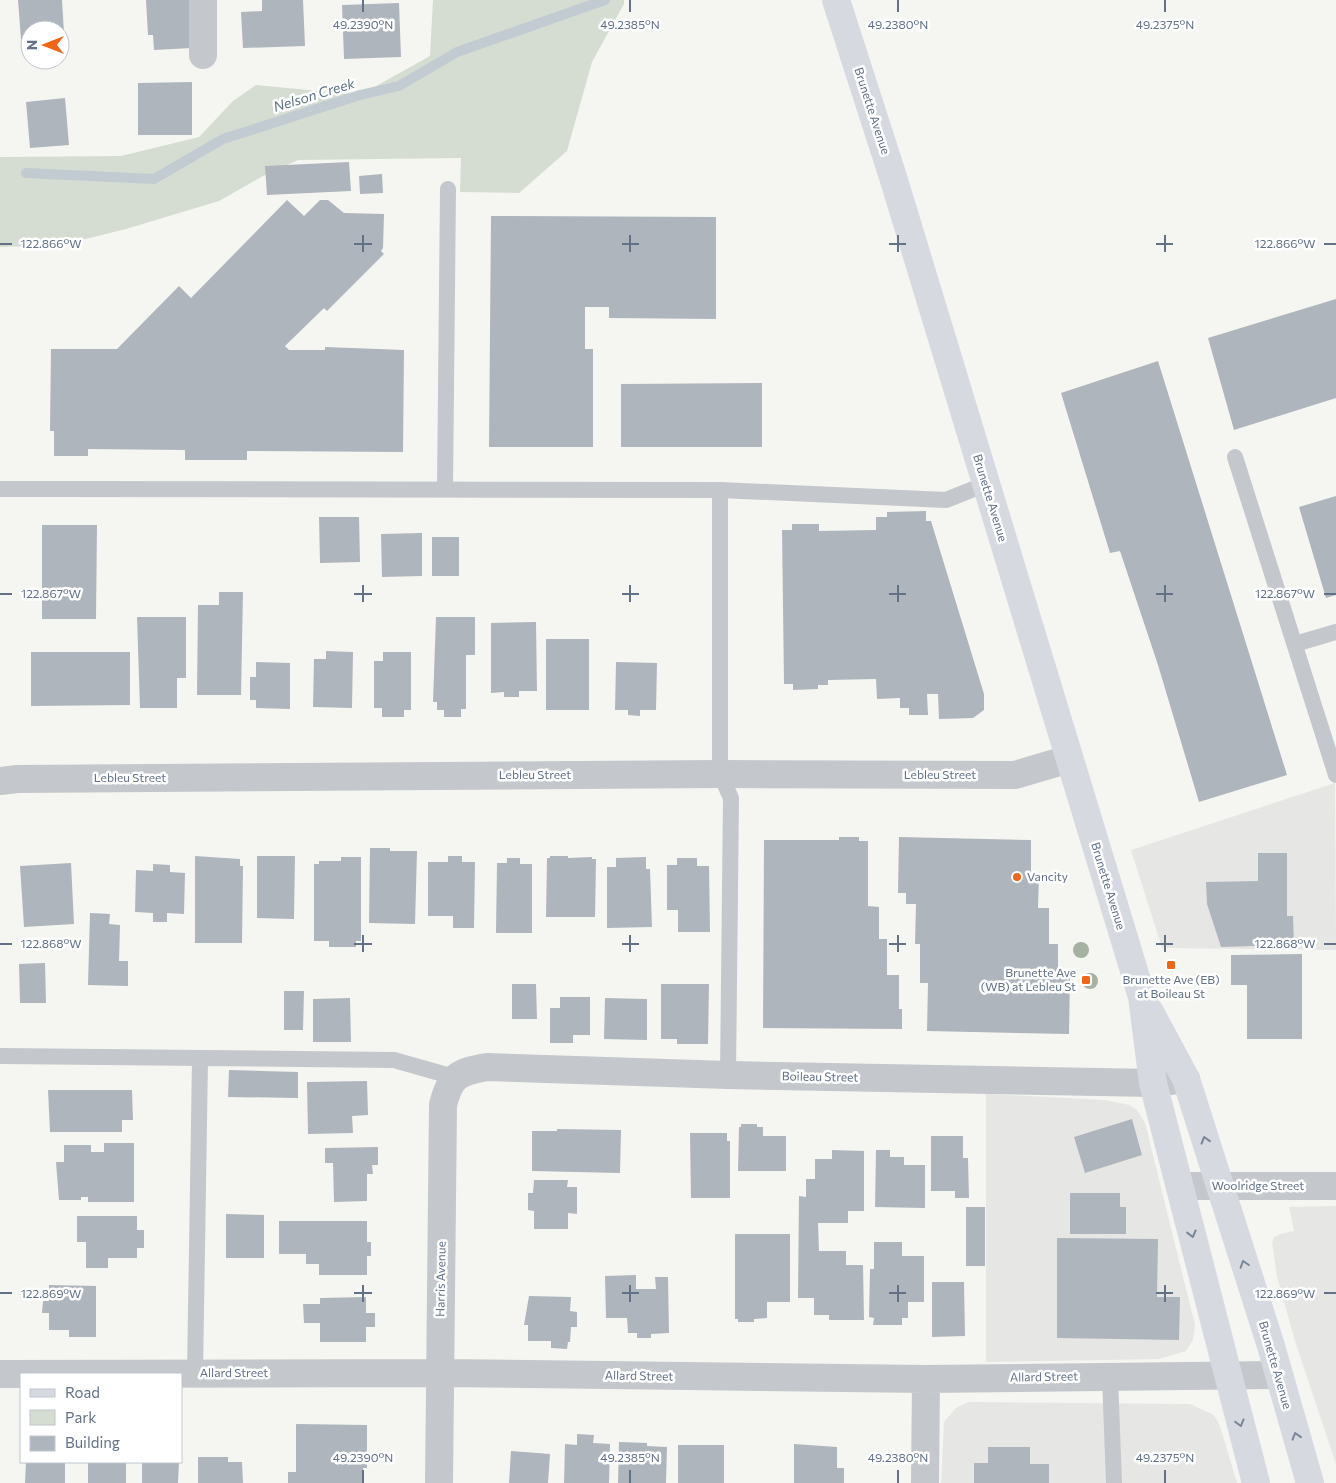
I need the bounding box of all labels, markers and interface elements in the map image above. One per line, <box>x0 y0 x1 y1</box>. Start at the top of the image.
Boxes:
text: 49.2390°N <box>333 17 393 31</box>
text: 49.2385°N <box>600 17 660 31</box>
text: 49.2380°N <box>868 17 928 31</box>
text: 49.2375°N <box>1136 17 1194 31</box>
north arrow <box>20 20 70 70</box>
text: N <box>23 40 40 50</box>
street label: Brunette Avenue <box>852 65 894 156</box>
water label: Nelson Creek <box>271 74 357 115</box>
text: 122.866°W <box>21 236 81 250</box>
text: 122.866°W <box>1255 236 1315 250</box>
street label: Brunette Avenue <box>971 452 1011 543</box>
text: 122.867°W <box>21 586 81 600</box>
text: 122.867°W <box>1255 586 1315 600</box>
street label: Lebleu Street <box>499 767 571 781</box>
street label: Lebleu Street <box>904 767 976 781</box>
street label: Lebleu Street <box>94 770 166 784</box>
street label: Brunette Avenue <box>1089 840 1129 931</box>
place label: Vancity <box>1027 869 1068 883</box>
marker: Vancity <box>1011 871 1023 883</box>
text: 122.868°W <box>21 936 81 950</box>
text: 122.868°W <box>1255 936 1315 950</box>
marker: Brunette Ave (EB) at Boileau St <box>1165 959 1177 971</box>
place label: Brunette Ave (WB) at Lebleu St <box>981 965 1076 993</box>
place label: Brunette Ave (EB) at Boileau St <box>1122 972 1220 1000</box>
marker: Brunette Ave (WB) at Lebleu St <box>1080 974 1092 986</box>
street label: Boileau Street <box>782 1068 858 1084</box>
one-way arrow <box>1200 1136 1210 1144</box>
street label: Woolridge Street <box>1212 1178 1304 1192</box>
one-way arrow <box>1186 1229 1196 1237</box>
street label: Harris Avenue <box>432 1241 448 1317</box>
one-way arrow <box>1240 1260 1250 1269</box>
text: 122.869°W <box>21 1286 81 1300</box>
text: 122.869°W <box>1255 1286 1315 1300</box>
street label: Brunette Avenue <box>1257 1319 1295 1410</box>
street label: Allard Street <box>200 1365 268 1379</box>
street label: Allard Street <box>605 1367 673 1383</box>
street label: Allard Street <box>1010 1368 1078 1384</box>
legend <box>20 1373 182 1463</box>
text: Road <box>65 1383 100 1401</box>
text: Park <box>65 1408 96 1426</box>
one-way arrow <box>1234 1418 1245 1427</box>
text: Building <box>65 1433 120 1451</box>
one-way arrow <box>1292 1433 1302 1441</box>
text: 49.2390°N <box>333 1450 393 1464</box>
text: 49.2385°N <box>600 1450 660 1464</box>
text: 49.2380°N <box>868 1450 928 1464</box>
text: 49.2375°N <box>1136 1450 1194 1464</box>

